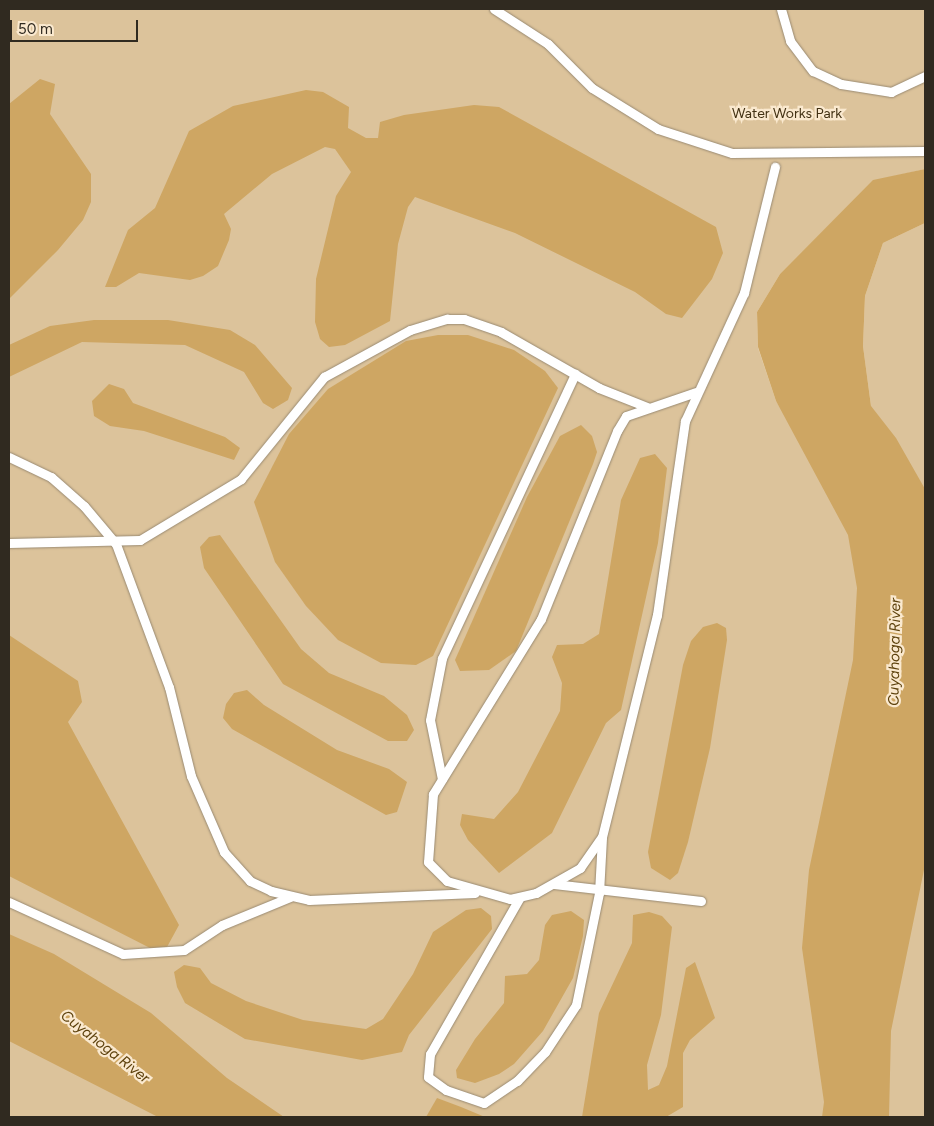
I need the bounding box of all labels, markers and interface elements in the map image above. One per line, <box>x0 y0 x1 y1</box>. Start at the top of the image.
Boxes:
scale bar <box>12 10 140 42</box>
text: 50 m <box>18 20 53 38</box>
park label: Water Works Park <box>732 106 842 122</box>
water label: Cuyahoga River <box>885 598 905 706</box>
water label: Cuyahoga River <box>57 1007 153 1087</box>

